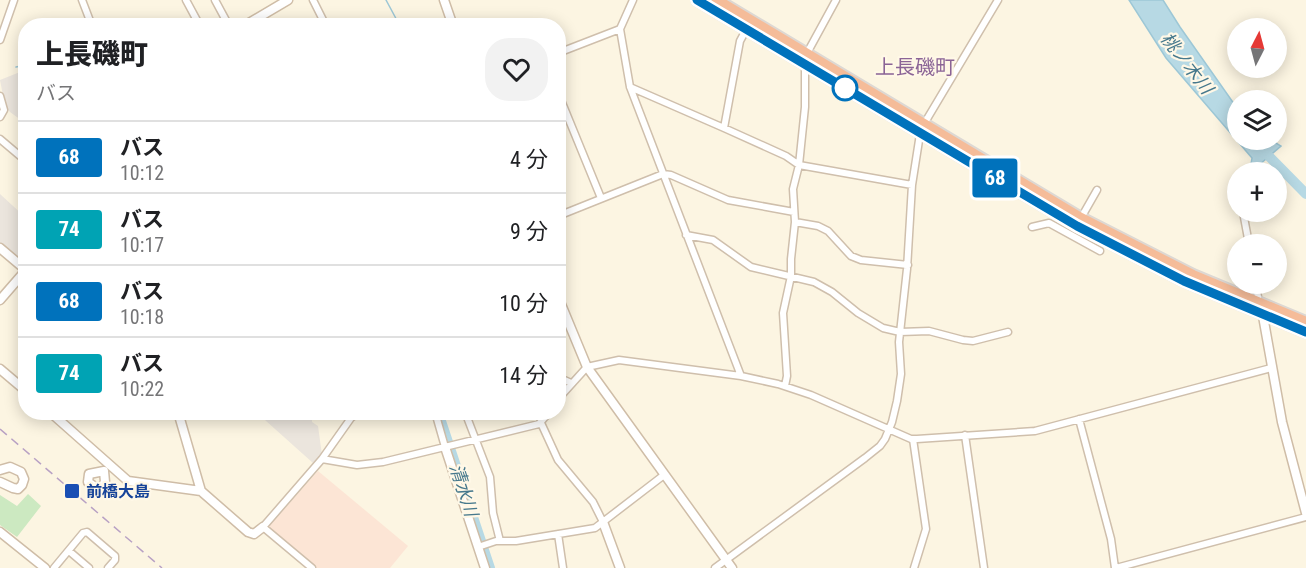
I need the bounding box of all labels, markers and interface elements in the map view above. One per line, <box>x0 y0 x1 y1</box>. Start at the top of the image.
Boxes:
north arrow <box>1227 18 1287 78</box>
map controls <box>1227 18 1287 294</box>
water label: 桃ノ木川 <box>1157 28 1219 99</box>
text: 上長磯町 <box>36 38 148 71</box>
button: heart <box>485 38 548 101</box>
district label: 上長磯町 <box>875 55 955 79</box>
unlabelled marker <box>832 75 858 101</box>
text: バス <box>36 81 76 105</box>
button: layers <box>1227 90 1287 150</box>
text: バス <box>120 135 164 160</box>
text: 68 <box>58 145 80 169</box>
text: 4 分 <box>510 147 548 172</box>
line badge: 68 <box>968 158 1022 198</box>
text: 10:12 <box>120 161 164 185</box>
button: + <box>1227 162 1287 222</box>
text: 68 <box>984 166 1006 190</box>
text: バス <box>120 207 164 232</box>
text: 74 <box>58 217 80 241</box>
text: 9 分 <box>510 219 548 244</box>
text: 10:17 <box>120 233 164 257</box>
button: − <box>1227 234 1287 294</box>
text: バス <box>120 279 164 304</box>
text: 68 <box>58 289 80 313</box>
text: 10 分 <box>499 291 548 316</box>
text: 10:18 <box>120 305 164 329</box>
text: バス <box>120 351 164 376</box>
text: 74 <box>58 361 80 385</box>
text: 14 分 <box>499 363 548 388</box>
text: 10:22 <box>120 377 164 401</box>
water label: 清水川 <box>446 461 483 521</box>
marker: 前橋大島 <box>63 482 81 500</box>
place label: 前橋大島 <box>86 482 150 501</box>

